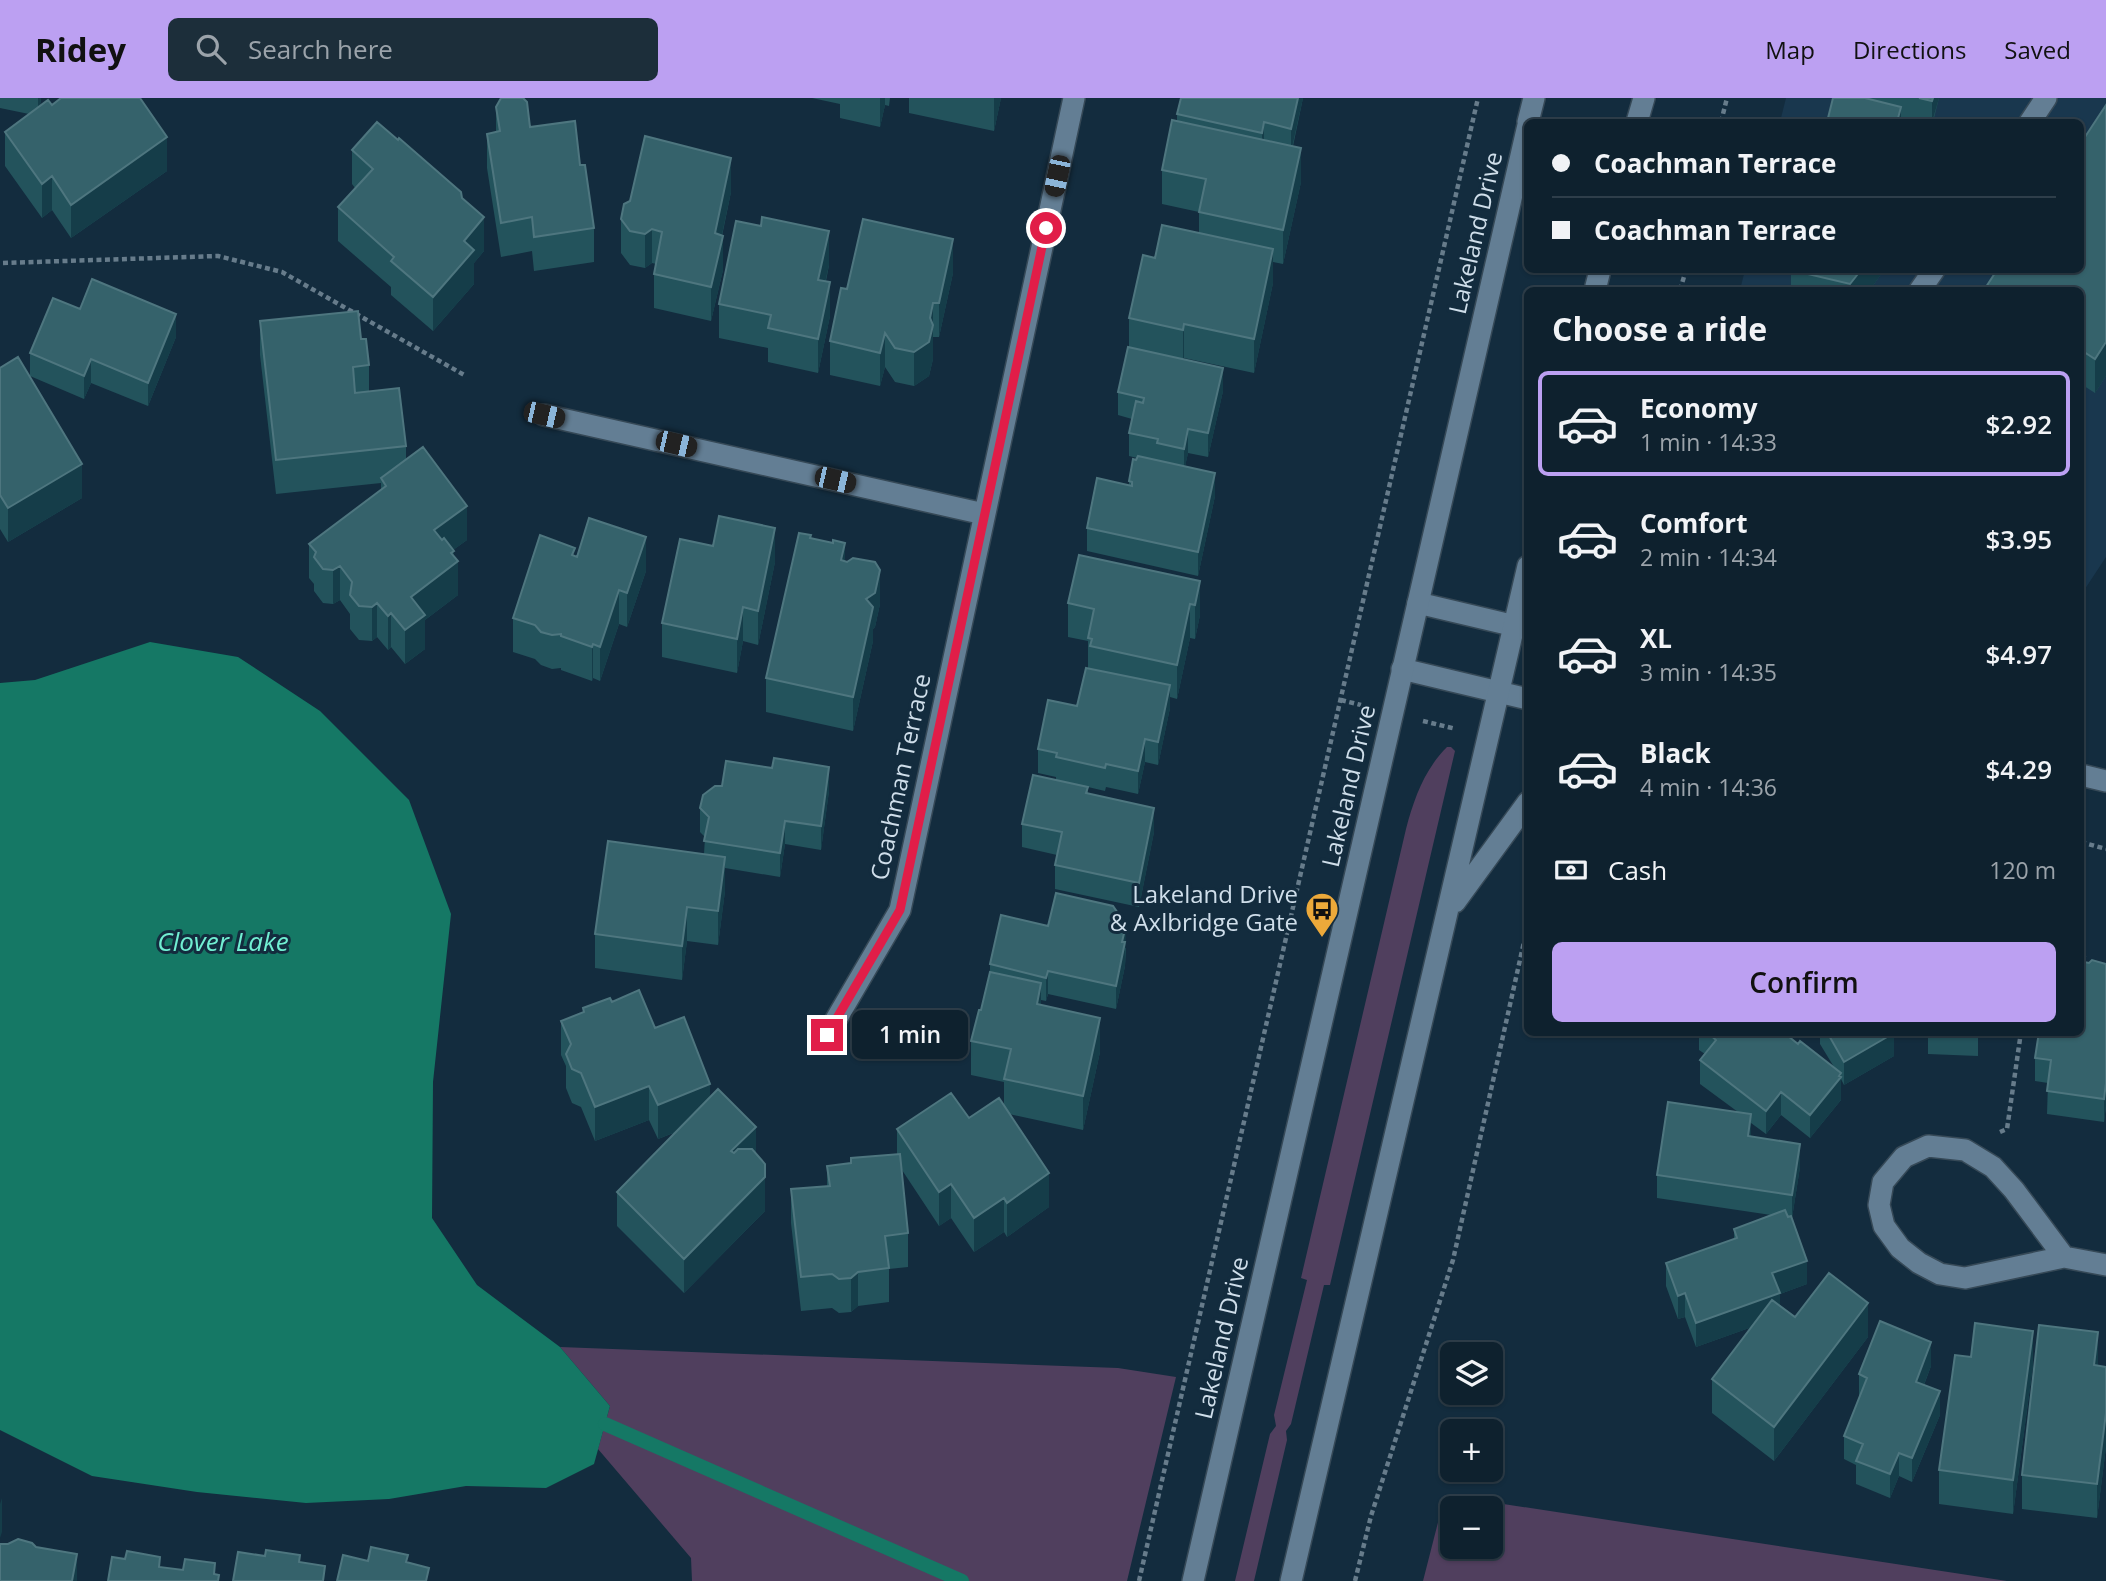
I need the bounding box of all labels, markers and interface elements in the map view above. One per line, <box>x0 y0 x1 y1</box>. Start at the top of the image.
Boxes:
search box <box>168 18 658 81</box>
text: Ridey <box>35 27 126 72</box>
icon: search <box>192 30 230 68</box>
text: Search here <box>248 31 393 67</box>
text: Map <box>1765 33 1815 66</box>
text: Directions <box>1853 33 1966 66</box>
text: Saved <box>2004 33 2071 66</box>
text: Coachman Terrace <box>1594 145 1836 181</box>
street label: Lakeland Drive <box>1440 148 1509 317</box>
car <box>1043 153 1072 199</box>
route start <box>1030 212 1062 244</box>
text: Coachman Terrace <box>1594 212 1836 248</box>
text: Choose a ride <box>1552 307 1767 350</box>
text: Economy <box>1640 390 1758 426</box>
icon: car <box>1556 392 1619 455</box>
car <box>522 400 567 430</box>
text: $2.92 <box>1985 406 2052 442</box>
text: 1 min · 14:33 <box>1640 426 1777 458</box>
car <box>654 429 699 459</box>
car <box>813 465 858 495</box>
text: Comfort <box>1640 505 1747 541</box>
icon: car <box>1556 507 1619 570</box>
text: $3.95 <box>1985 521 2052 557</box>
text: 2 min · 14:34 <box>1640 541 1777 573</box>
text: XL <box>1640 620 1672 656</box>
icon: car <box>1556 622 1619 685</box>
text: $4.97 <box>1985 636 2052 672</box>
text: 3 min · 14:35 <box>1640 656 1777 688</box>
street label: Coachman Terrace <box>862 670 938 883</box>
street label: Lakeland Drive <box>1313 701 1382 870</box>
text: Black <box>1640 735 1711 771</box>
icon: car <box>1556 737 1619 800</box>
text: $4.29 <box>1985 751 2052 787</box>
text: 4 min · 14:36 <box>1640 771 1777 803</box>
icon: cash <box>1552 851 1590 889</box>
text: Cash <box>1608 852 1667 888</box>
text: 120 m <box>1989 854 2056 886</box>
place label: Lakeland Drive & Axlbridge Gate <box>1110 877 1298 938</box>
bus stop icon: Lakeland Drive & Axlbridge Gate <box>1303 890 1341 939</box>
water label: Clover Lake <box>157 923 289 959</box>
button: Confirm <box>1552 942 2056 1022</box>
callout: 1 min <box>852 1010 967 1060</box>
text: 1 min <box>879 1018 941 1050</box>
route end <box>811 1019 843 1051</box>
street label: Lakeland Drive <box>1186 1253 1255 1422</box>
map controls <box>1440 1342 1503 1559</box>
button: layers <box>1440 1342 1503 1405</box>
button: + <box>1440 1419 1503 1482</box>
button: − <box>1440 1496 1503 1559</box>

